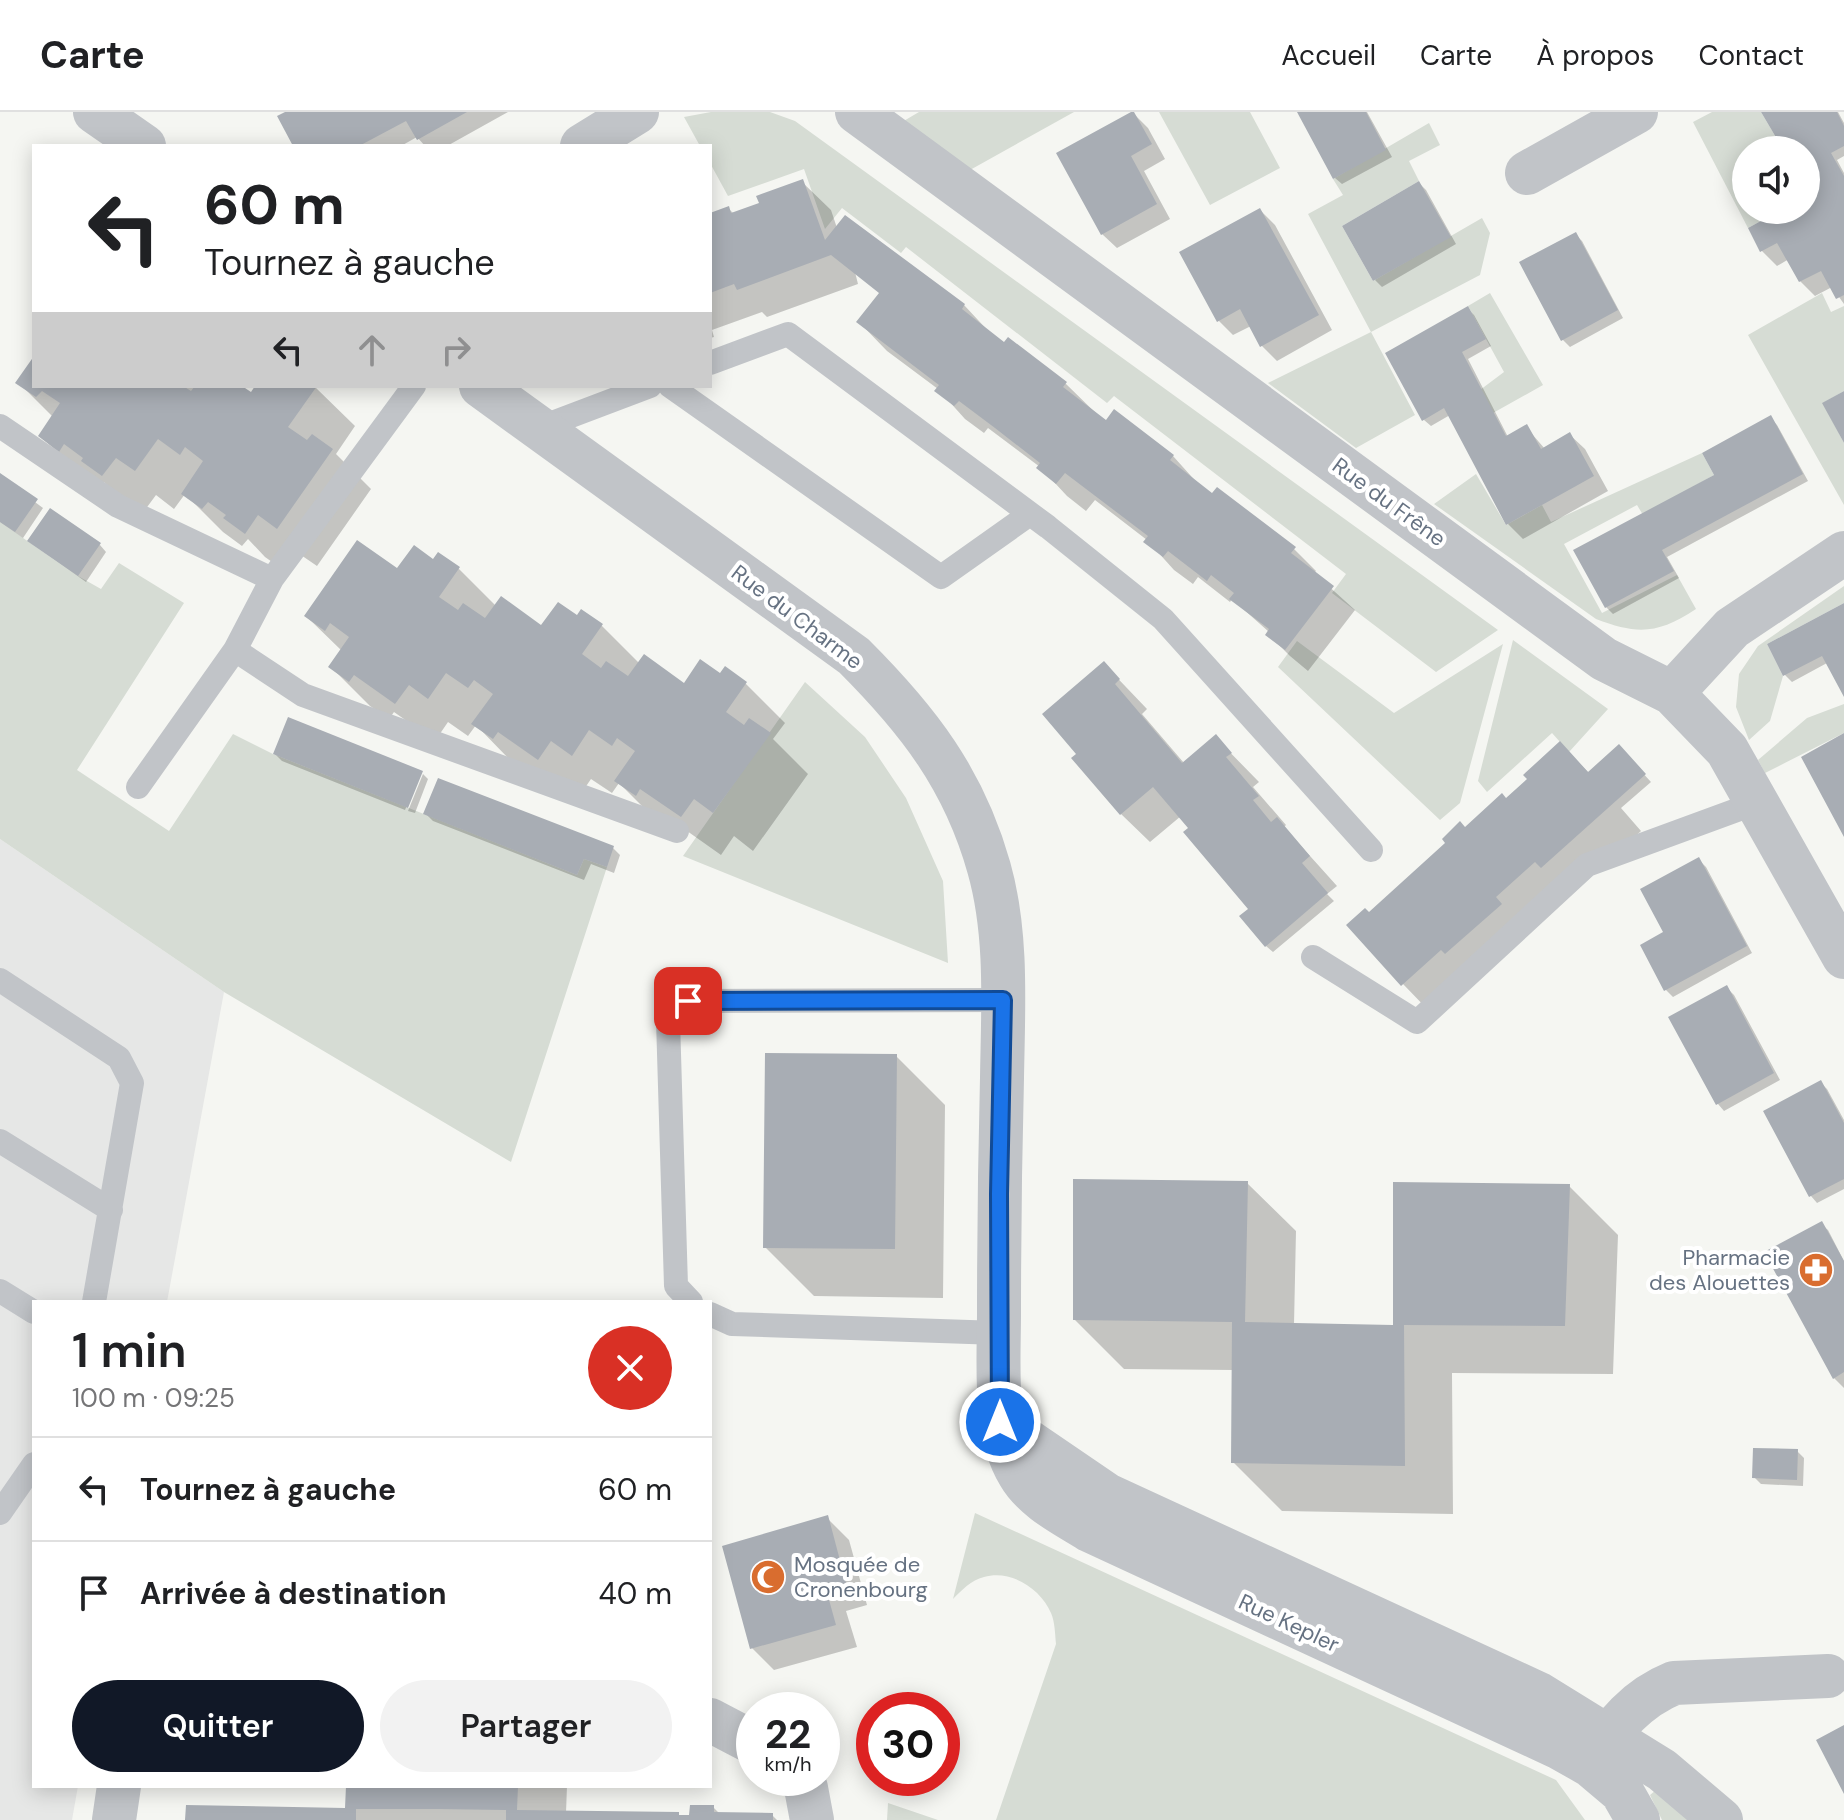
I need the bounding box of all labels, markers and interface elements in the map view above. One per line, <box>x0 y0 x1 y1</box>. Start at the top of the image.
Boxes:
text: Carte <box>40 30 145 80</box>
text: Accueil <box>1281 37 1376 74</box>
text: Carte <box>1420 37 1492 74</box>
text: À propos <box>1536 37 1654 74</box>
text: Contact <box>1698 37 1804 74</box>
map controls <box>1732 136 1820 224</box>
button: sound <box>1732 136 1820 224</box>
text: 60 m <box>204 168 345 241</box>
icon: left <box>72 176 176 280</box>
text: Tournez à gauche <box>204 239 495 286</box>
icon: left <box>266 328 310 372</box>
icon: ahead <box>350 328 394 372</box>
icon: right <box>434 328 478 372</box>
street label: Rue du Frêne <box>1327 451 1451 553</box>
street label: Rue du Charme <box>726 558 868 676</box>
pin <box>654 967 722 1035</box>
icon: arrive <box>666 979 710 1023</box>
place label: Pharmacie des Alouettes <box>1649 1243 1790 1297</box>
pharmacy icon: Pharmacie des Alouettes <box>1797 1251 1835 1289</box>
text: 1 min <box>72 1319 187 1382</box>
button: close <box>588 1326 672 1410</box>
position arrow <box>958 1380 1042 1464</box>
text: 100 m · 09:25 <box>72 1381 235 1415</box>
icon: left <box>72 1467 116 1511</box>
text: Tournez à gauche <box>140 1470 396 1509</box>
text: 60 m <box>598 1470 672 1509</box>
place label: Mosquée de Cronenbourg <box>794 1550 928 1604</box>
mosque icon: Mosquée de Cronenbourg <box>749 1558 787 1596</box>
icon: arrive <box>72 1571 116 1615</box>
text: Arrivée à destination <box>140 1574 446 1613</box>
text: 40 m <box>599 1574 672 1613</box>
street label: Rue Kepler <box>1234 1587 1344 1659</box>
button: Quitter <box>72 1680 364 1772</box>
button: Partager <box>380 1680 672 1772</box>
speed limit sign: 30 <box>856 1692 960 1796</box>
text: 22 <box>765 1708 811 1760</box>
text: km/h <box>764 1751 812 1777</box>

